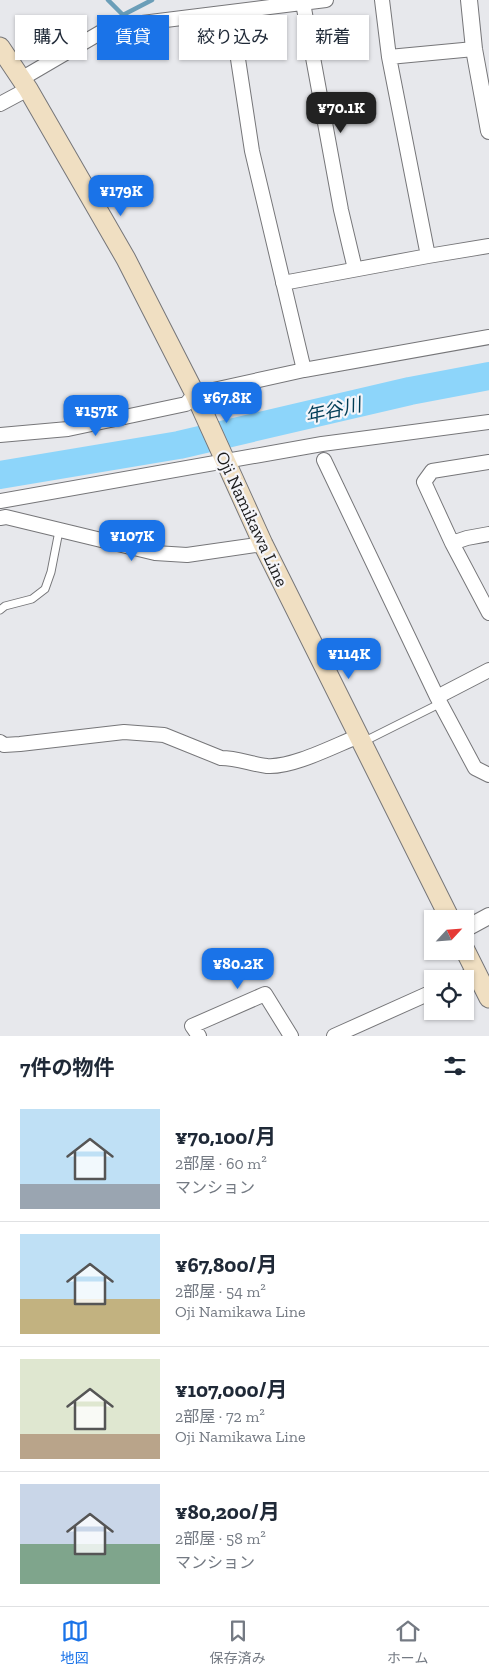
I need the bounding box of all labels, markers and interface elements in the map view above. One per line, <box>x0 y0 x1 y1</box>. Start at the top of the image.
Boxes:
chip: 購入 <box>15 15 87 60</box>
chip: 賃貸 <box>97 15 169 60</box>
chip: 絞り込み <box>179 15 287 60</box>
chip: 新着 <box>297 15 369 60</box>
pin: ¥70.1K <box>300 92 382 134</box>
text: ¥70.1K <box>317 98 365 117</box>
pin: ¥179K <box>86 174 156 217</box>
text: ¥179K <box>100 181 142 200</box>
pin: ¥67.8K <box>186 382 268 424</box>
text: ¥67.8K <box>203 388 251 407</box>
water label: 年谷川 <box>303 392 365 428</box>
pin: ¥157K <box>61 394 131 437</box>
text: ¥157K <box>74 401 118 420</box>
street label: Oji Namikawa Line <box>211 448 293 590</box>
pin: ¥107K <box>97 520 167 562</box>
text: ¥107K <box>110 526 154 545</box>
pin: ¥114K <box>314 638 384 680</box>
text: ¥114K <box>328 644 370 663</box>
north arrow <box>424 910 474 960</box>
map controls <box>424 910 474 1020</box>
pin: ¥80.2K <box>197 948 279 990</box>
text: ¥80.2K <box>213 954 263 973</box>
button: locate <box>424 970 474 1020</box>
icon: filters <box>441 1052 469 1080</box>
text: 7件の物件 <box>20 1055 114 1080</box>
text: ¥70,100/月 <box>175 1124 276 1149</box>
icon: home <box>60 1129 120 1189</box>
text: 2部屋 · 60 m² <box>175 1154 267 1173</box>
text: マンション <box>175 1178 255 1197</box>
text: ¥67,800/月 <box>175 1252 277 1277</box>
icon: home <box>60 1254 120 1314</box>
text: 2部屋 · 54 m² <box>175 1282 266 1301</box>
text: Oji Namikawa Line <box>175 1302 306 1321</box>
text: ¥107,000/月 <box>175 1377 287 1402</box>
icon: home <box>60 1379 120 1439</box>
text: 2部屋 · 72 m² <box>175 1407 265 1426</box>
text: Oji Namikawa Line <box>175 1427 306 1446</box>
text: ¥80,200/月 <box>175 1499 280 1524</box>
icon: home <box>60 1504 120 1564</box>
text: 2部屋 · 58 m² <box>175 1529 266 1548</box>
text: マンション <box>175 1553 255 1572</box>
tab: 地図 <box>61 1617 89 1667</box>
tab: 保存済み <box>210 1617 266 1667</box>
tab: ホーム <box>387 1617 428 1667</box>

